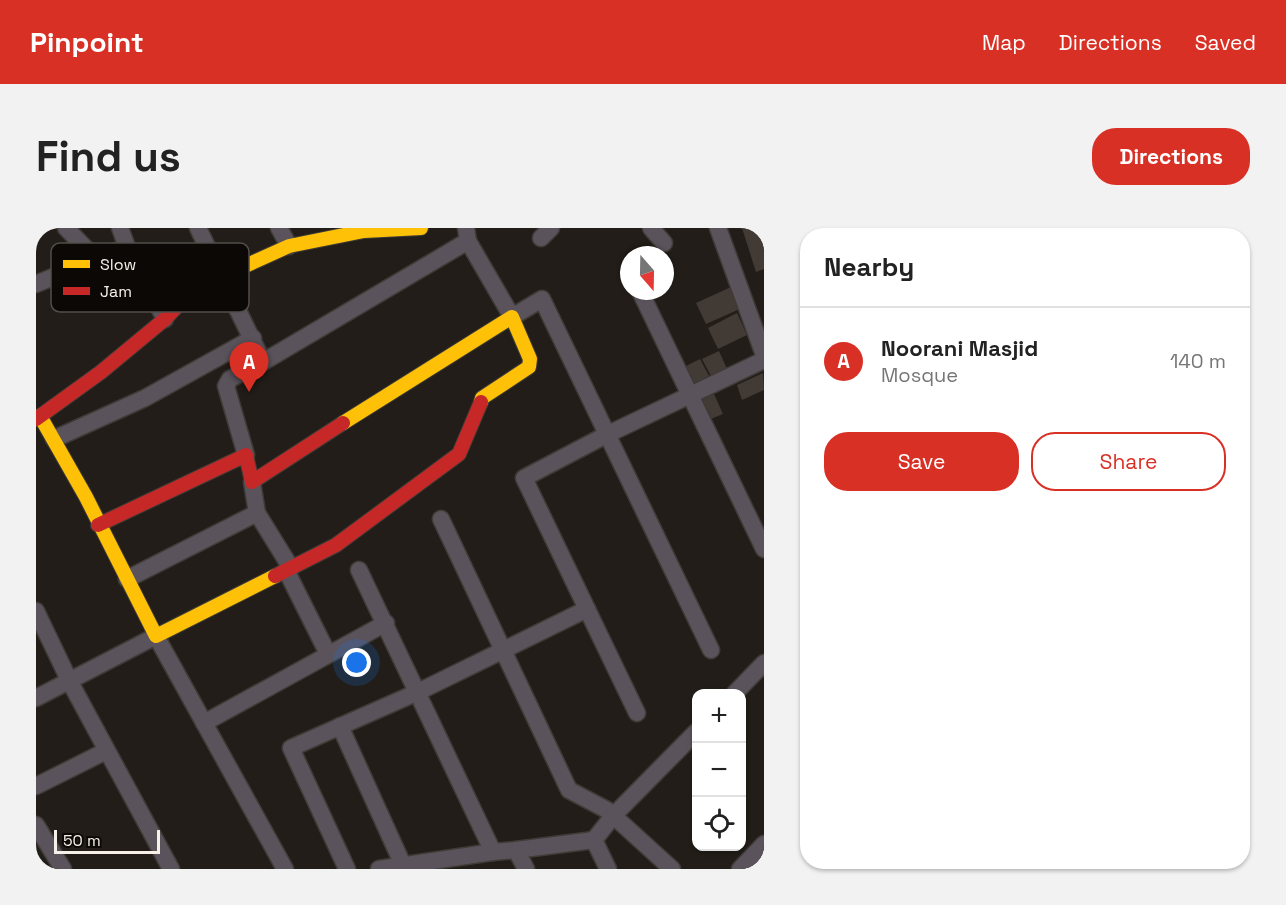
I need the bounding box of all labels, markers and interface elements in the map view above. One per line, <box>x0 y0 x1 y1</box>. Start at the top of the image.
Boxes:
text: Pinpoint <box>30 24 144 60</box>
text: Map <box>982 29 1026 56</box>
text: Directions <box>1059 29 1162 56</box>
text: Saved <box>1195 29 1256 56</box>
button: Directions <box>1092 128 1250 185</box>
text: Find us <box>36 130 181 183</box>
legend <box>51 243 249 312</box>
north arrow <box>620 246 674 300</box>
text: Nearby <box>824 250 914 284</box>
text: Slow <box>100 254 136 275</box>
text: Jam <box>100 281 132 302</box>
text: Noorani Masjid <box>881 334 1038 362</box>
pin: A <box>230 342 268 392</box>
text: A <box>837 348 850 374</box>
text: 140 m <box>1170 348 1226 374</box>
text: Mosque <box>881 362 958 388</box>
button: Save <box>824 432 1019 491</box>
button: Share <box>1031 432 1226 491</box>
your location <box>342 648 371 677</box>
map controls <box>692 689 746 851</box>
button: + <box>692 689 746 743</box>
button: − <box>692 743 746 797</box>
button: locate <box>692 797 746 851</box>
scale bar <box>54 827 160 854</box>
text: 50 m <box>63 830 101 851</box>

